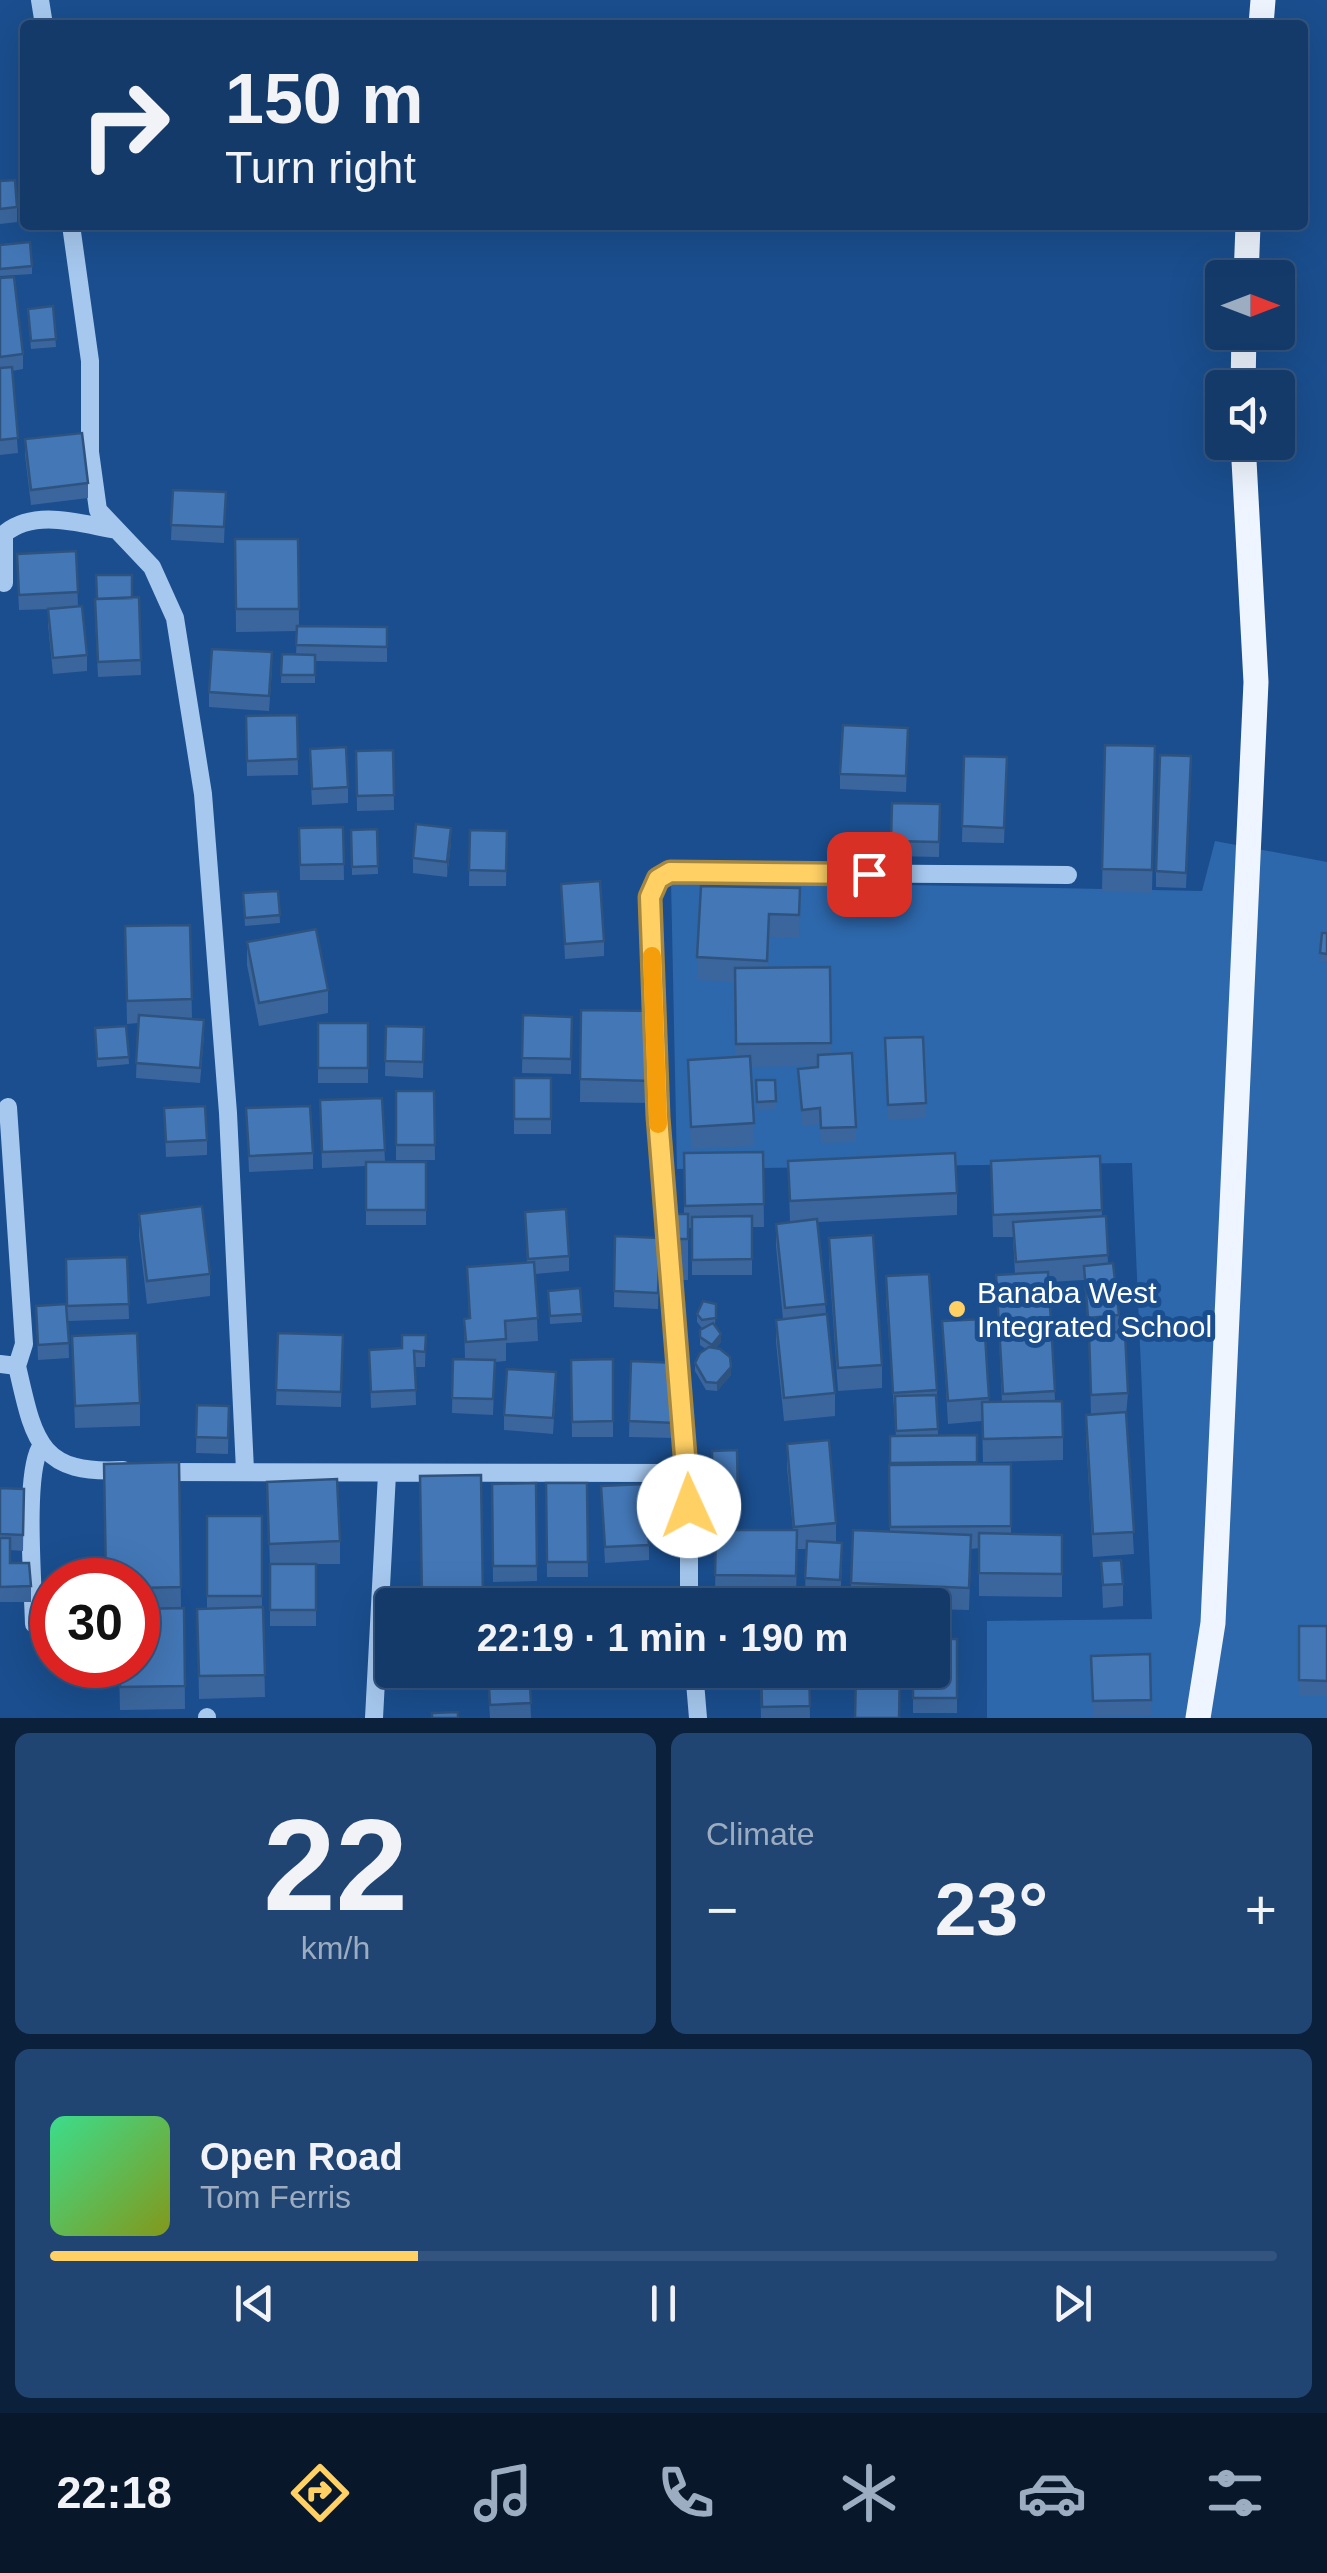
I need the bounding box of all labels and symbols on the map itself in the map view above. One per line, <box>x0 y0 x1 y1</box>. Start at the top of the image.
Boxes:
north arrow <box>1205 260 1295 350</box>
pin <box>827 832 912 917</box>
place label: Banaba West Integrated School <box>977 1276 1212 1343</box>
marker: Banaba West Integrated School <box>946 1298 968 1320</box>
position arrow <box>637 1454 741 1558</box>
speed limit sign: 30 <box>30 1558 160 1688</box>

